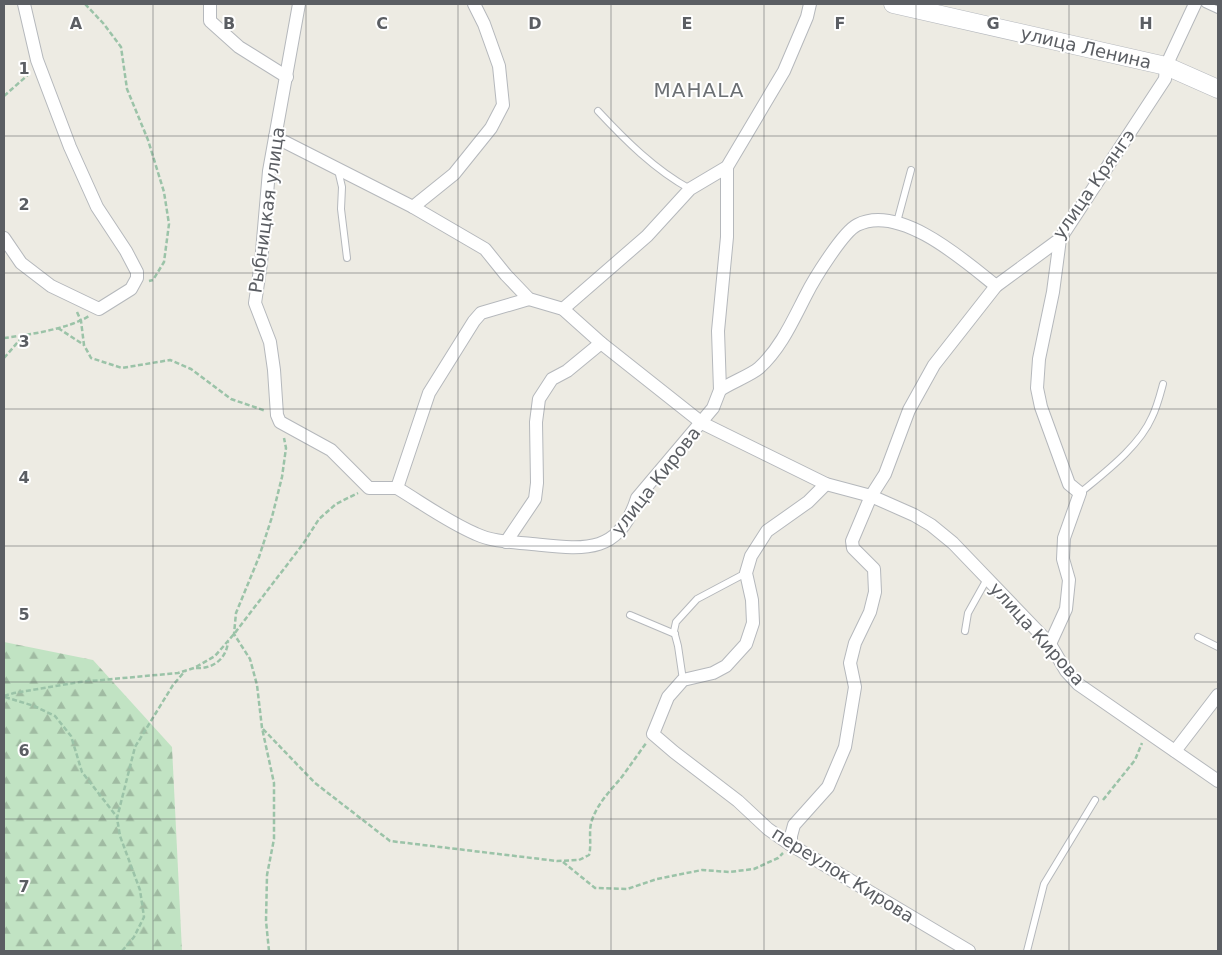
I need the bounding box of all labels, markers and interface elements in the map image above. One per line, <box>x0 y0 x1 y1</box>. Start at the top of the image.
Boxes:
text: A <box>70 14 83 33</box>
text: B <box>223 14 235 33</box>
text: C <box>376 14 388 33</box>
text: D <box>528 14 542 33</box>
text: E <box>682 14 692 33</box>
text: F <box>835 14 845 33</box>
text: G <box>986 14 1000 33</box>
text: H <box>1139 14 1153 33</box>
street label: улица Ленина <box>1019 22 1154 73</box>
text: 1 <box>18 59 30 78</box>
district label: MAHALA <box>654 78 744 102</box>
street label: улица Крянгэ <box>1048 125 1139 243</box>
street label: Рыбницкая улица <box>244 126 289 294</box>
text: 2 <box>18 195 30 214</box>
text: 3 <box>18 332 30 351</box>
street label: улица Кирова <box>607 422 704 539</box>
text: 4 <box>18 468 30 487</box>
street label: улица Кирова <box>986 578 1089 690</box>
text: 5 <box>18 605 30 624</box>
text: 6 <box>18 741 30 760</box>
street label: переулок Кирова <box>768 822 918 927</box>
text: 7 <box>18 877 30 896</box>

